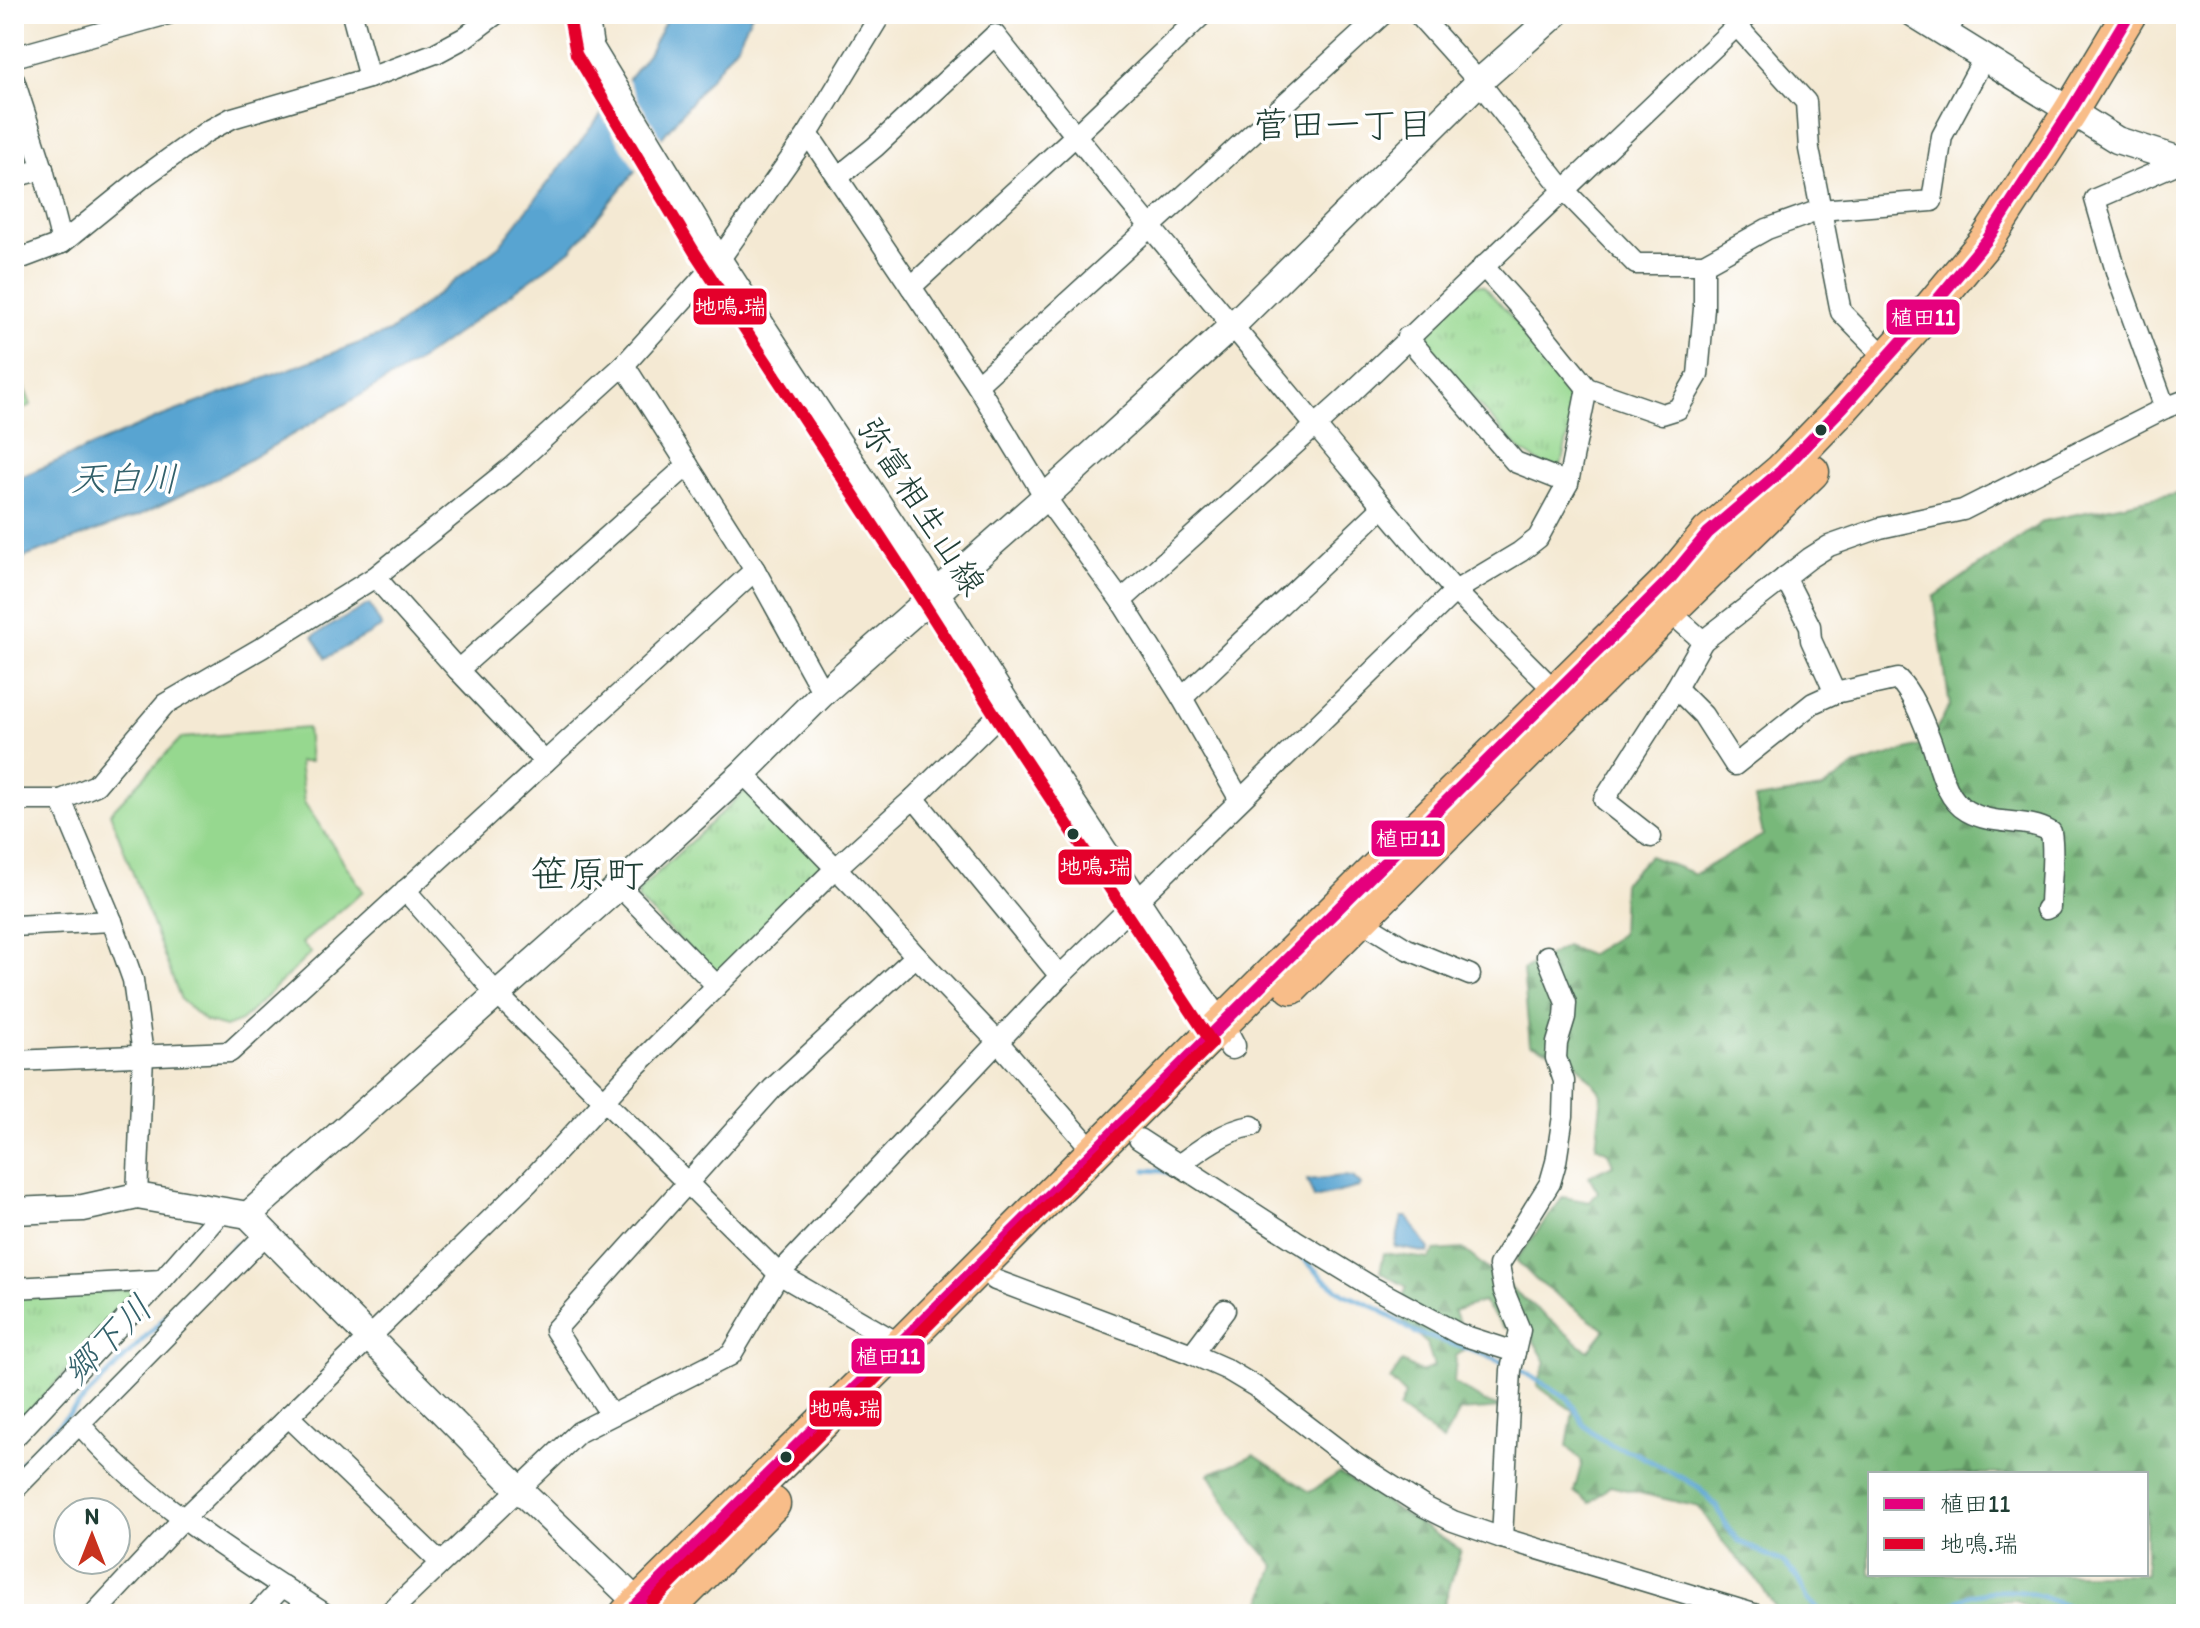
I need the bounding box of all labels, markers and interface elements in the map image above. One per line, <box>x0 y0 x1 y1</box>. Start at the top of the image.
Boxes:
district label: 菅田一丁目 <box>1253 103 1433 146</box>
line badge: 地鳴.瑞 <box>692 287 768 326</box>
text: 地鳴.瑞 <box>694 293 766 320</box>
line badge: 植田11 <box>1885 298 1961 336</box>
text: 植田11 <box>1891 304 1956 331</box>
street label: 弥富相生山線 <box>849 410 994 603</box>
unlabelled marker <box>1813 422 1829 438</box>
water label: 天白川 <box>70 457 178 500</box>
line badge: 植田11 <box>1370 819 1446 858</box>
text: 植田11 <box>1376 825 1441 852</box>
unlabelled marker <box>1065 826 1081 842</box>
line badge: 地鳴.瑞 <box>1057 848 1133 886</box>
district label: 笹原町 <box>530 851 644 897</box>
text: 地鳴.瑞 <box>1059 853 1131 880</box>
water label: 郷下川 <box>54 1286 161 1393</box>
line badge: 植田11 <box>850 1337 926 1375</box>
text: 植田11 <box>856 1343 921 1370</box>
line badge: 地鳴.瑞 <box>808 1389 883 1428</box>
text: 地鳴.瑞 <box>809 1395 881 1422</box>
unlabelled marker <box>778 1449 794 1465</box>
legend <box>1868 1472 2148 1576</box>
text: 植田11 <box>1940 1489 2010 1518</box>
north arrow <box>52 1496 132 1576</box>
text: N <box>85 1503 99 1530</box>
text: 地鳴.瑞 <box>1940 1529 2018 1558</box>

